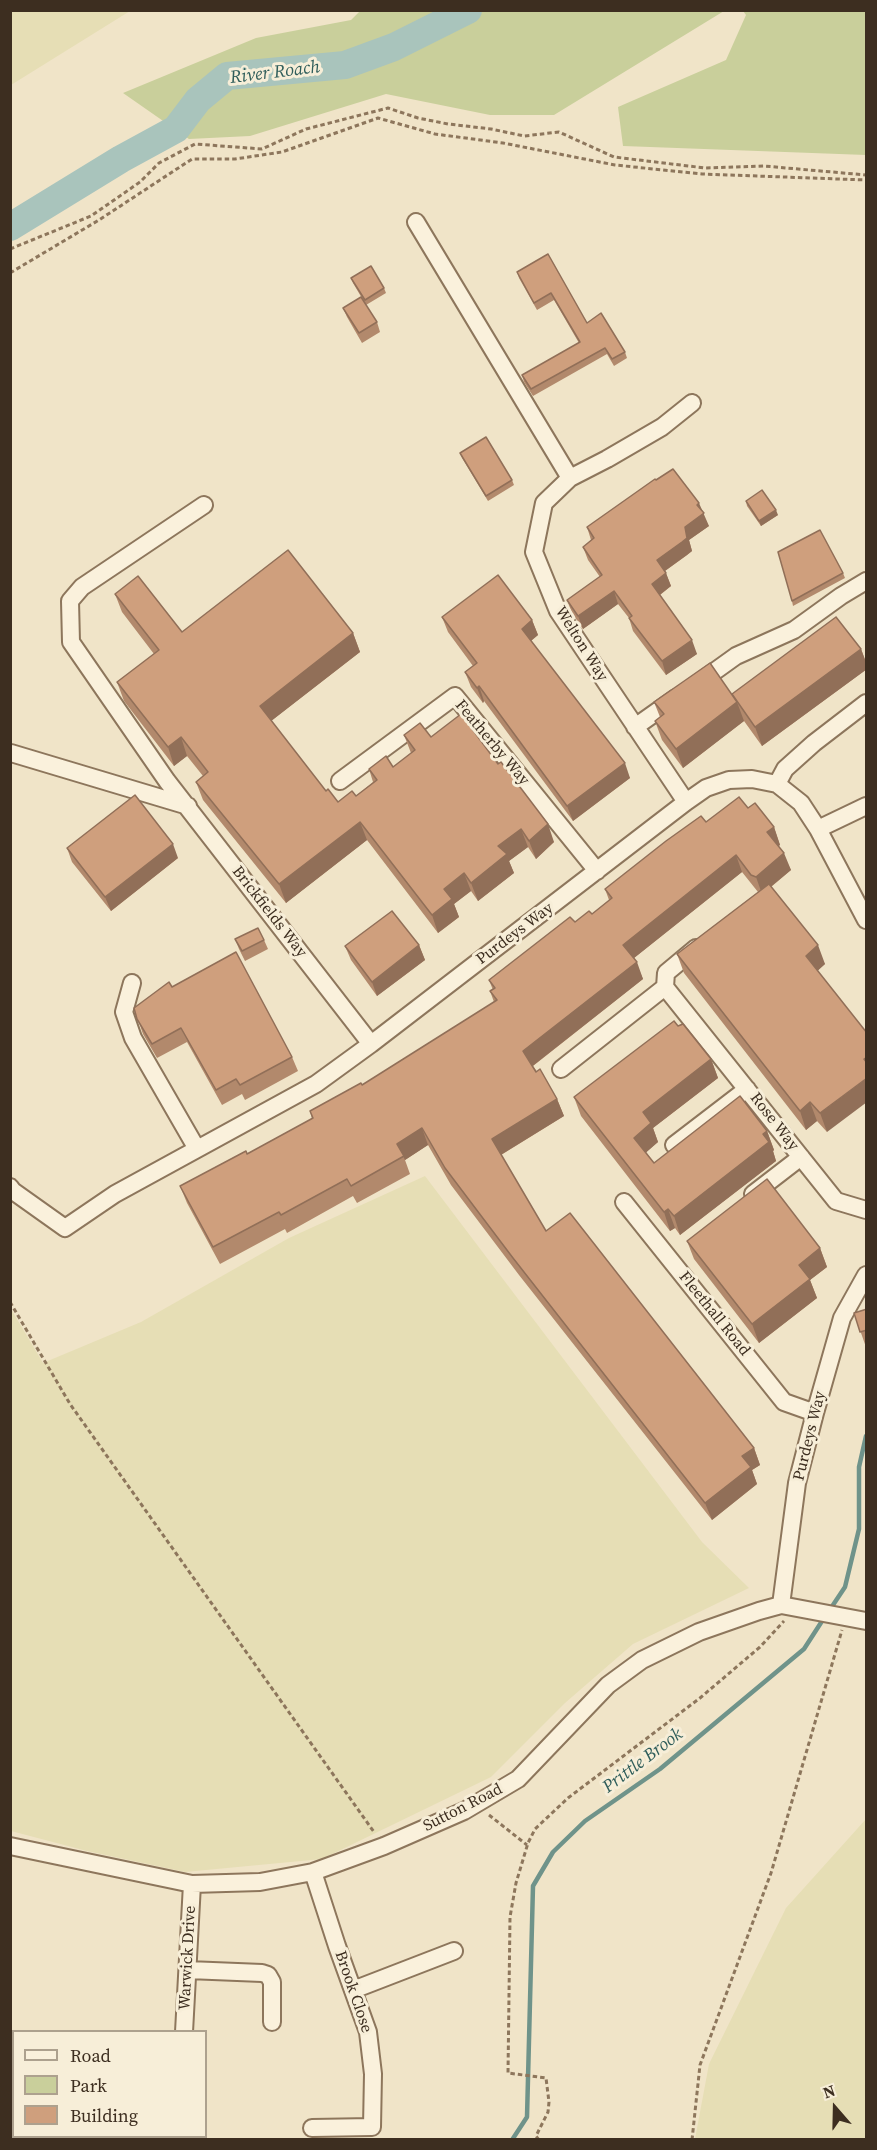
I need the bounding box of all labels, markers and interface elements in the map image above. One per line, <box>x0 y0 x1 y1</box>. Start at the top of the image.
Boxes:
water label: River Roach <box>229 57 321 89</box>
street label: Welton Way <box>550 603 612 685</box>
street label: Featherby Way <box>451 696 533 790</box>
street label: Brickfields Way <box>227 862 311 962</box>
street label: Purdeys Way <box>473 899 557 969</box>
street label: Rose Way <box>745 1089 803 1155</box>
street label: Fleethall Road <box>674 1268 754 1360</box>
street label: Purdeys Way <box>790 1389 830 1483</box>
water label: Prittle Brook <box>599 1724 687 1798</box>
street label: Sutton Road <box>420 1780 506 1836</box>
street label: Warwick Drive <box>176 1905 200 2011</box>
street label: Brook Close <box>330 1949 376 2035</box>
legend <box>12 2030 207 2138</box>
text: Road <box>70 2043 111 2068</box>
text: Park <box>70 2073 107 2098</box>
north arrow <box>805 2078 865 2138</box>
text: N <box>820 2079 838 2103</box>
text: Building <box>70 2103 138 2128</box>

